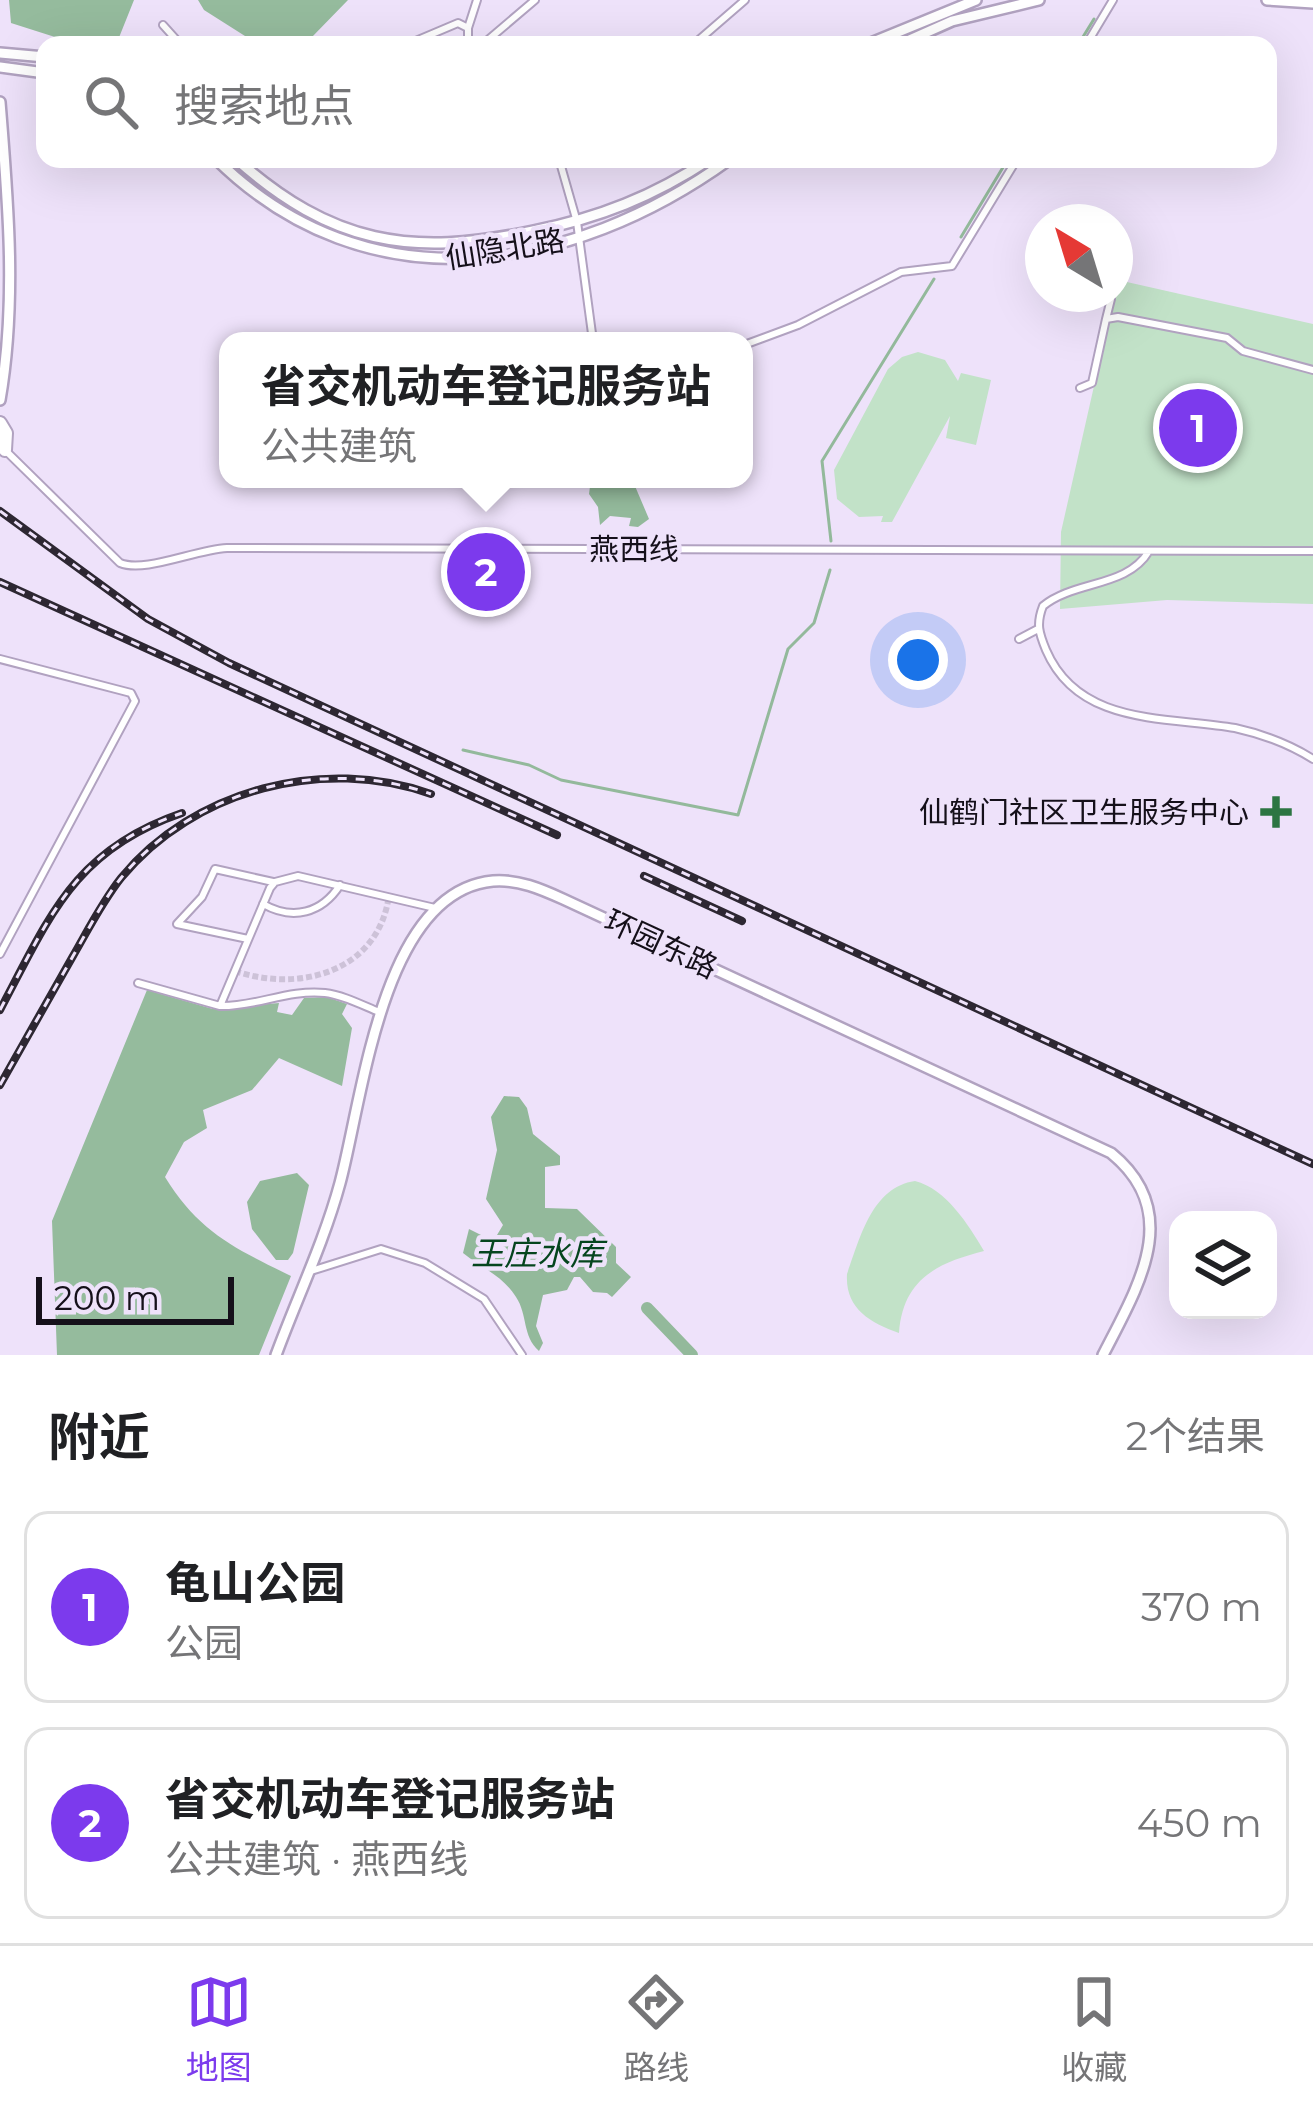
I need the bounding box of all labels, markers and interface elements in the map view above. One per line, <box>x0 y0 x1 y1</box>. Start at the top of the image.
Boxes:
search box <box>36 36 1277 168</box>
icon: search <box>78 69 144 135</box>
text: 搜索地点 <box>174 78 354 133</box>
north arrow <box>1025 204 1133 312</box>
street label: 仙隐北路 <box>443 221 567 277</box>
popup <box>219 332 753 488</box>
text: 省交机动车登记服务站 <box>261 358 711 413</box>
pin: 1 <box>1159 383 1237 473</box>
text: 公共建筑 <box>261 422 417 470</box>
pin: 2 <box>447 527 525 617</box>
street label: 燕西线 <box>589 531 679 568</box>
your location <box>888 630 948 690</box>
place label: 仙鹤门社区卫生服务中心 <box>919 794 1249 831</box>
marker: 仙鹤门社区卫生服务中心 <box>1260 796 1292 828</box>
street label: 环园东路 <box>599 902 723 986</box>
map controls <box>1169 1211 1277 1319</box>
button: layers <box>1169 1211 1277 1319</box>
water label: 王庄水库 <box>471 1233 608 1273</box>
scale bar <box>36 1271 234 1324</box>
text: 200 m <box>54 1278 160 1318</box>
text: 附近 <box>48 1406 150 1468</box>
text: 2个结果 <box>1126 1412 1265 1460</box>
text: 龟山公园 <box>165 1555 345 1610</box>
text: 1 <box>82 1583 98 1631</box>
text: 370 m <box>1141 1583 1262 1631</box>
text: 公园 <box>165 1619 243 1667</box>
text: 省交机动车登记服务站 <box>165 1771 615 1826</box>
text: 2 <box>78 1799 102 1847</box>
text: 450 m <box>1137 1799 1262 1847</box>
text: 公共建筑 · 燕西线 <box>165 1835 468 1883</box>
tab: 地图 <box>186 1969 252 2089</box>
tab: 路线 <box>623 1969 689 2089</box>
tab: 收藏 <box>1061 1969 1127 2089</box>

